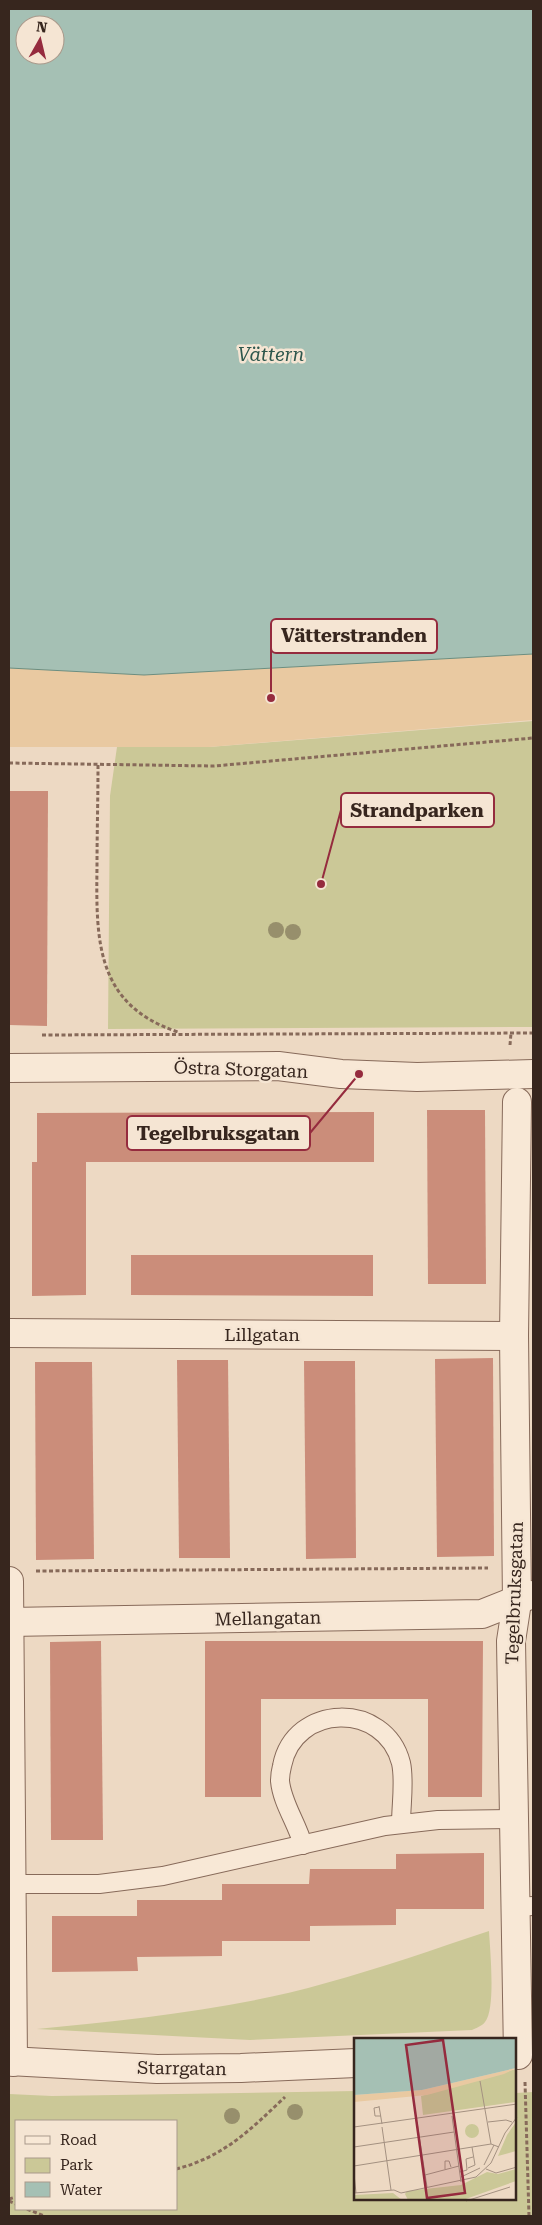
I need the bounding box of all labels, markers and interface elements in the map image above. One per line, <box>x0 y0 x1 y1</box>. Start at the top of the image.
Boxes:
north arrow <box>15 15 65 65</box>
text: N <box>35 18 48 36</box>
water label: Vättern <box>238 343 304 366</box>
callout: Vätterstranden <box>271 619 437 653</box>
text: Vätterstranden <box>281 624 427 647</box>
callout: Strandparken <box>341 793 494 827</box>
text: Strandparken <box>350 799 484 822</box>
street label: Östra Storgatan <box>173 1056 309 1082</box>
callout: Tegelbruksgatan <box>127 1116 310 1150</box>
text: Tegelbruksgatan <box>136 1122 300 1145</box>
street label: Lillgatan <box>224 1324 300 1345</box>
street label: Tegelbruksgatan <box>501 1521 527 1665</box>
street label: Mellangatan <box>214 1607 322 1629</box>
inset map <box>354 2038 517 2200</box>
street label: Starrgatan <box>137 2057 227 2079</box>
legend <box>15 2120 178 2210</box>
text: Road <box>60 2131 97 2149</box>
text: Park <box>60 2156 94 2174</box>
text: Water <box>60 2181 102 2199</box>

